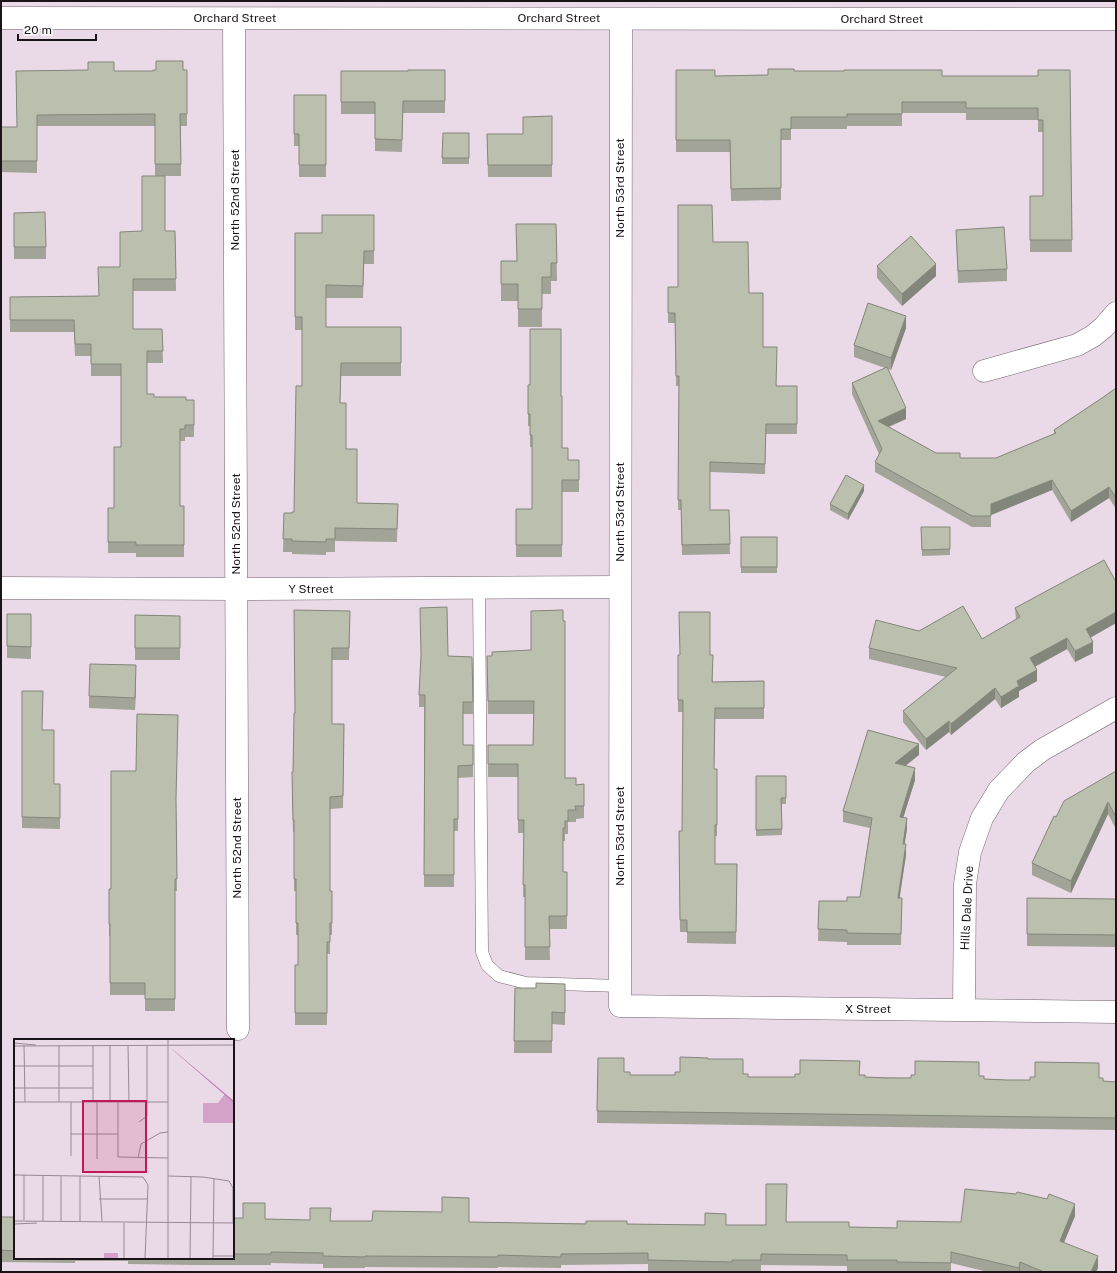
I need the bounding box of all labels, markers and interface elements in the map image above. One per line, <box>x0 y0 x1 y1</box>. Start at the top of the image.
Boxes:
street label: Orchard Street <box>193 11 277 25</box>
street label: Orchard Street <box>517 11 601 25</box>
street label: Orchard Street <box>840 12 924 26</box>
scale bar <box>18 16 96 42</box>
text: 20 m <box>24 23 52 37</box>
street label: North 53rd Street <box>613 138 627 238</box>
street label: North 52nd Street <box>228 149 242 251</box>
street label: North 53rd Street <box>613 462 627 562</box>
street label: North 52nd Street <box>229 473 243 575</box>
street label: Y Street <box>288 582 334 596</box>
street label: North 53rd Street <box>613 786 627 886</box>
street label: North 52nd Street <box>230 797 244 899</box>
street label: Hills Dale Drive <box>958 865 976 951</box>
street label: X Street <box>845 1002 891 1016</box>
inset map <box>14 1039 234 1259</box>

